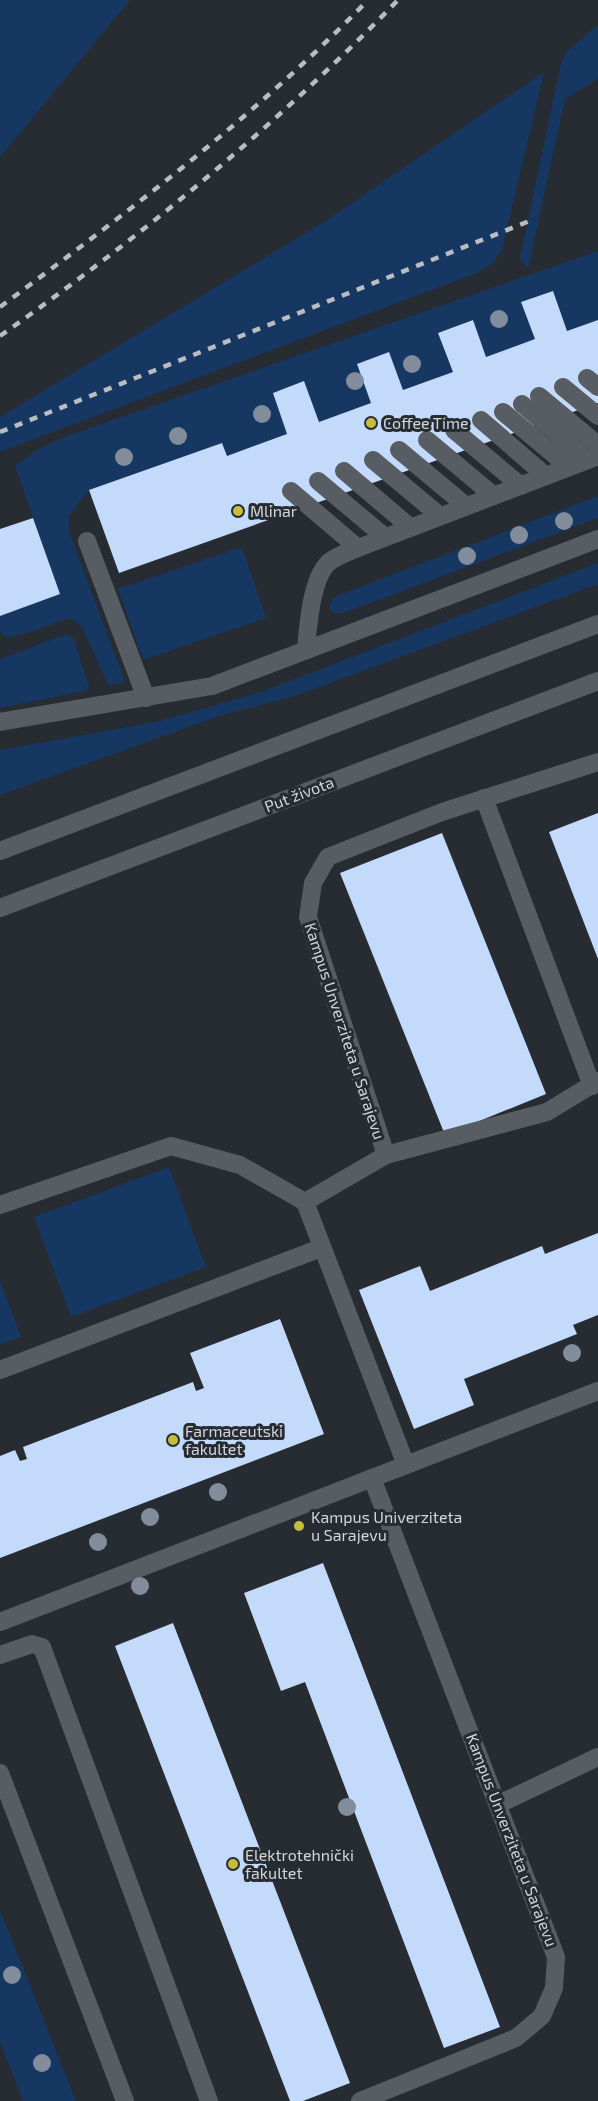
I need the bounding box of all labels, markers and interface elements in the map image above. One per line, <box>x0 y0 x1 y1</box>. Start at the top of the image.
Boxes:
place label: Coffee Time <box>383 413 469 432</box>
marker: Coffee Time <box>364 416 378 430</box>
place label: Mlinar <box>250 501 298 520</box>
marker: Mlinar <box>231 504 245 518</box>
street label: Put života <box>261 772 336 815</box>
street label: Kampus Unverziteta u Sarajevu <box>300 920 390 1142</box>
place label: Farmaceutski fakultet <box>185 1421 283 1458</box>
marker: Farmaceutski fakultet <box>166 1433 180 1447</box>
place label: Kampus Univerziteta u Sarajevu <box>311 1507 462 1545</box>
marker: Kampus Univerziteta u Sarajevu <box>292 1519 306 1533</box>
street label: Kampus Unverziteta u Sarajevu <box>462 1731 562 1949</box>
place label: Elektrotehnički fakultet <box>245 1845 354 1882</box>
marker: Elektrotehnički fakultet <box>226 1857 240 1871</box>

